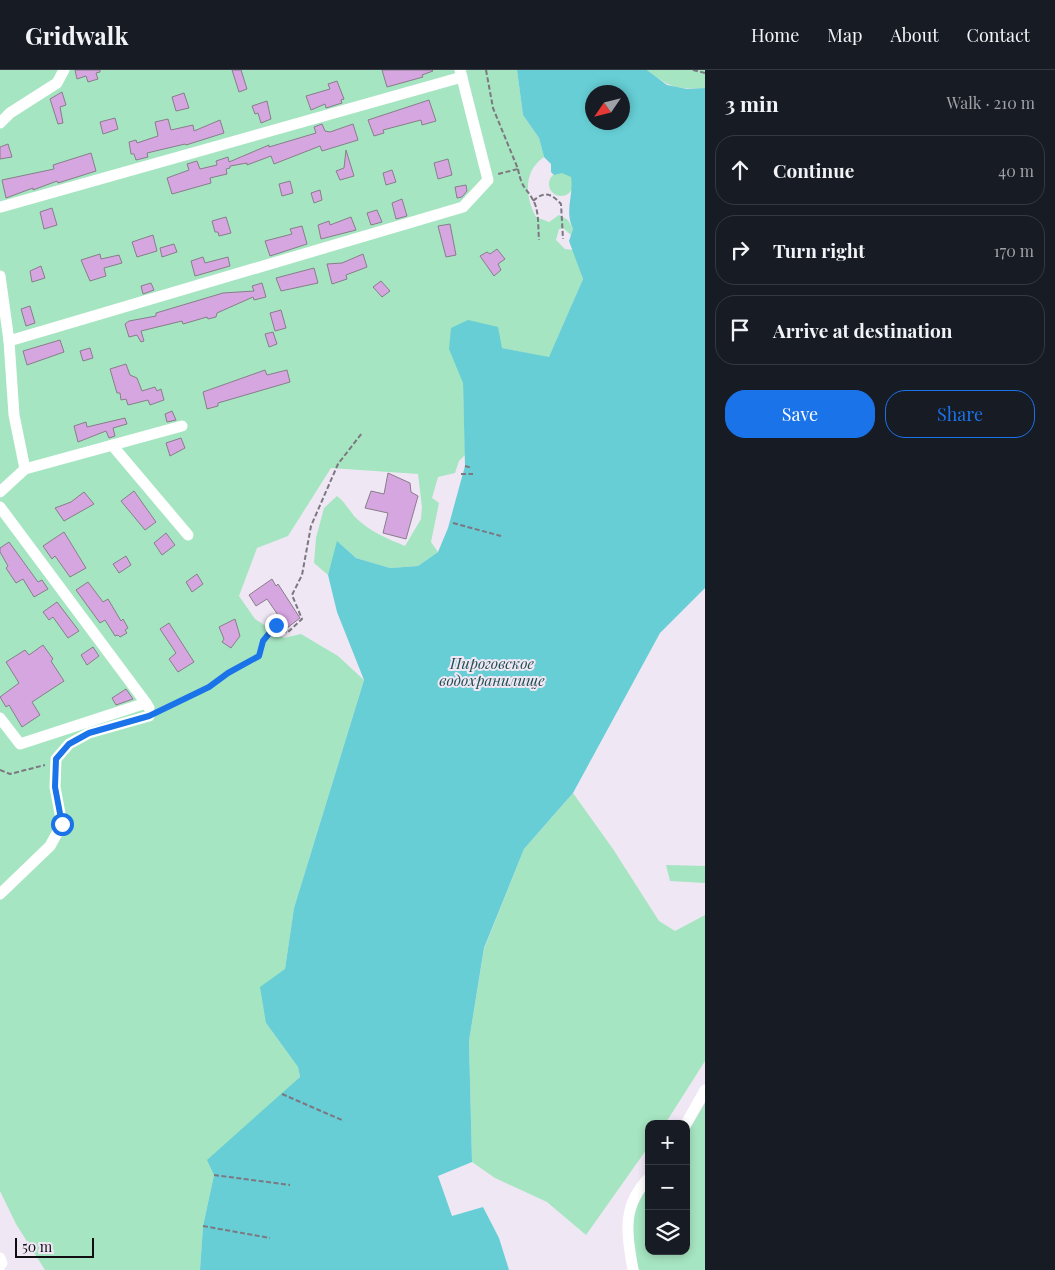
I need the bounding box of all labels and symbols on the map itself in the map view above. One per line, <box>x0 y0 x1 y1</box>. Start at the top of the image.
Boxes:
north arrow <box>585 85 630 130</box>
route end <box>265 614 288 637</box>
water label: Пироговское водохранилище <box>439 653 545 690</box>
route start <box>51 813 74 836</box>
scale bar <box>15 1235 94 1258</box>

